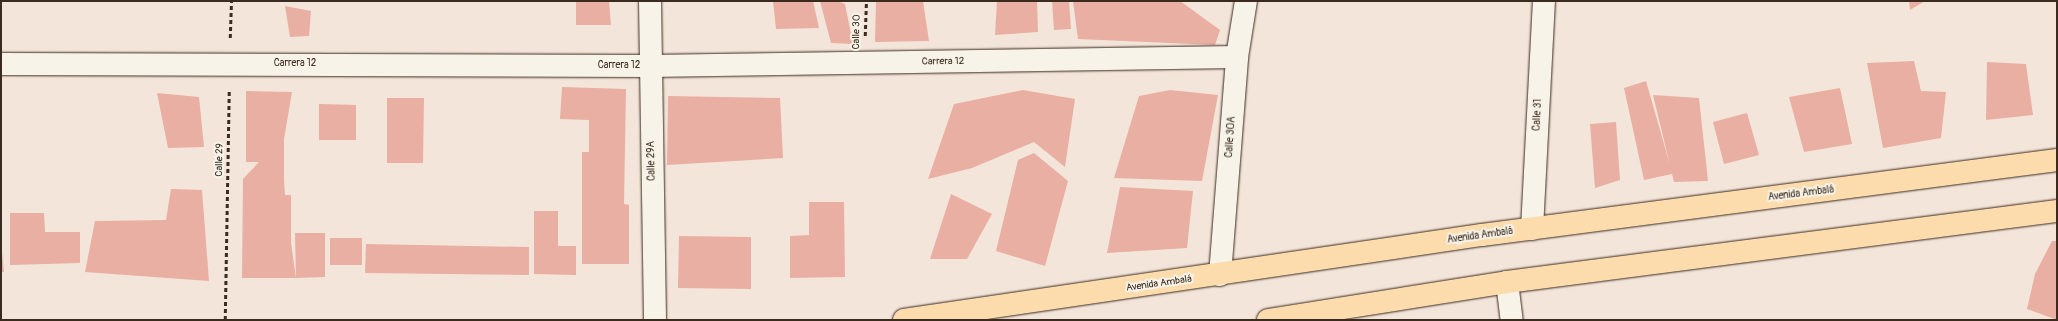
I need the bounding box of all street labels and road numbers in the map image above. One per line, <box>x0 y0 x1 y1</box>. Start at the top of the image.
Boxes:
street label: Calle 30 <box>851 14 863 50</box>
street label: Carrera 12 <box>922 56 964 68</box>
street label: Carrera 12 <box>274 58 316 70</box>
street label: Carrera 12 <box>598 60 640 72</box>
street label: Calle 31 <box>1531 99 1545 131</box>
street label: Calle 30A <box>1224 116 1238 158</box>
street label: Calle 29A <box>646 141 658 181</box>
street label: Calle 29 <box>214 143 226 177</box>
street label: Avenida Ambalá <box>1767 184 1835 204</box>
street label: Avenida Ambalá <box>1446 225 1514 247</box>
street label: Avenida Ambalá <box>1125 273 1193 295</box>

